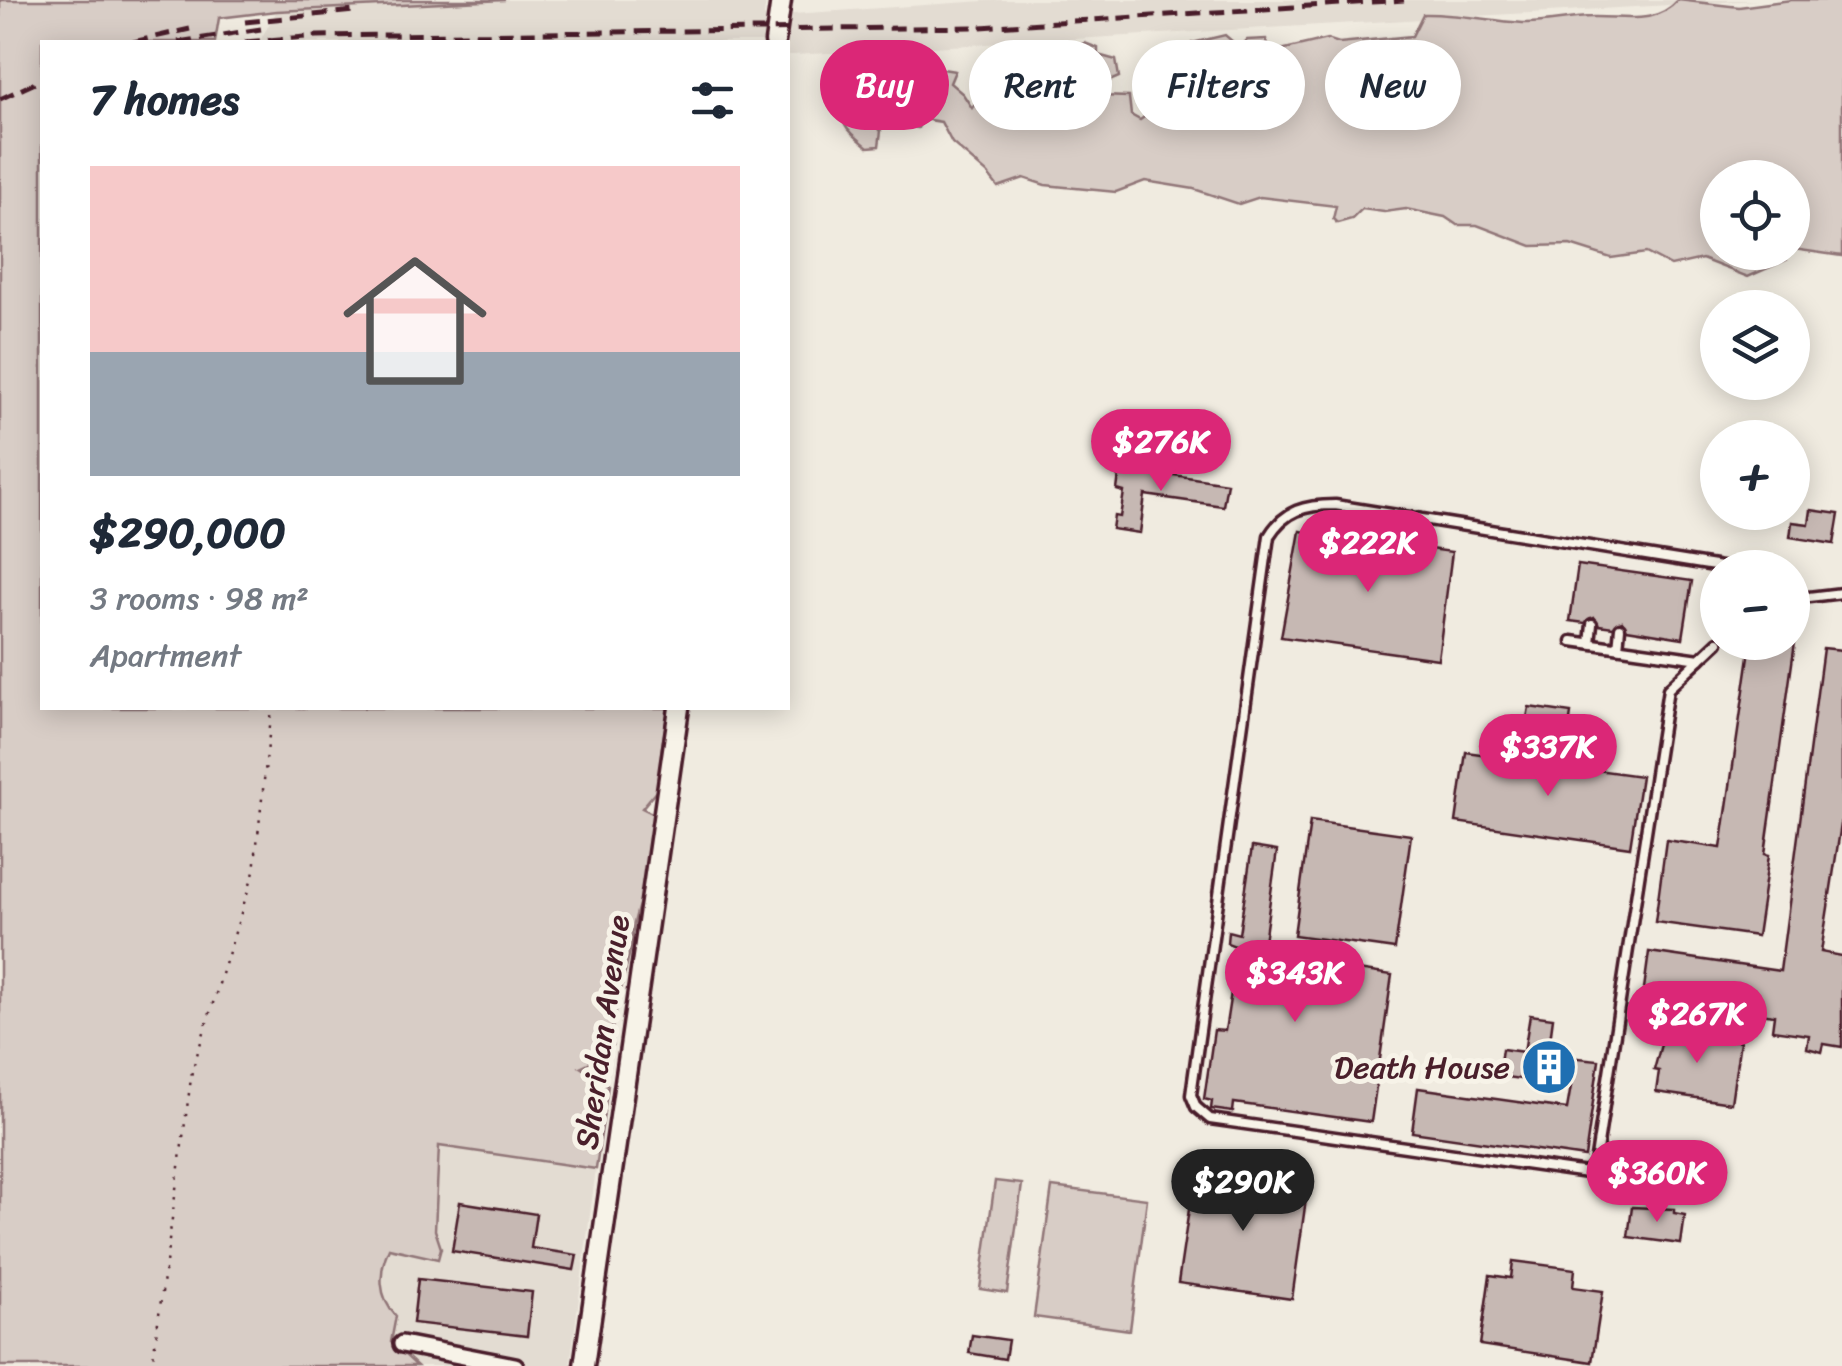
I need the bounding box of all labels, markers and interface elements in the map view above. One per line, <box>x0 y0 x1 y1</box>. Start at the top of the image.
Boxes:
chip: Buy <box>820 40 949 130</box>
chip: Rent <box>969 40 1112 130</box>
chip: Filters <box>1132 40 1305 130</box>
chip: New <box>1325 40 1461 130</box>
text: 7 homes <box>90 63 239 137</box>
icon: filters <box>685 73 740 128</box>
map controls <box>1700 160 1810 660</box>
button: locate <box>1700 160 1810 270</box>
icon: home <box>325 231 505 411</box>
button: layers <box>1700 290 1810 400</box>
pin: $276K <box>1091 409 1231 494</box>
text: $276K <box>1113 413 1209 470</box>
button: + <box>1700 420 1810 530</box>
text: $290,000 <box>90 496 286 570</box>
pin: $222K <box>1298 510 1438 595</box>
text: $222K <box>1320 514 1416 571</box>
button: − <box>1700 550 1810 660</box>
text: 3 rooms · 98 m² <box>90 570 309 627</box>
text: Apartment <box>90 627 241 684</box>
pin: $337K <box>1478 714 1618 799</box>
text: $337K <box>1501 718 1595 775</box>
street label: Sheridan Avenue <box>558 911 647 1153</box>
pin: $343K <box>1225 940 1365 1025</box>
text: $343K <box>1247 944 1343 1001</box>
pin: $267K <box>1627 981 1767 1066</box>
text: $267K <box>1649 985 1745 1042</box>
building icon: Death House <box>1519 1037 1579 1097</box>
place label: Death House <box>1334 1039 1510 1096</box>
pin: $360K <box>1587 1140 1727 1225</box>
text: $360K <box>1609 1144 1705 1201</box>
pin: $290K <box>1173 1149 1313 1234</box>
text: $290K <box>1193 1153 1293 1210</box>

